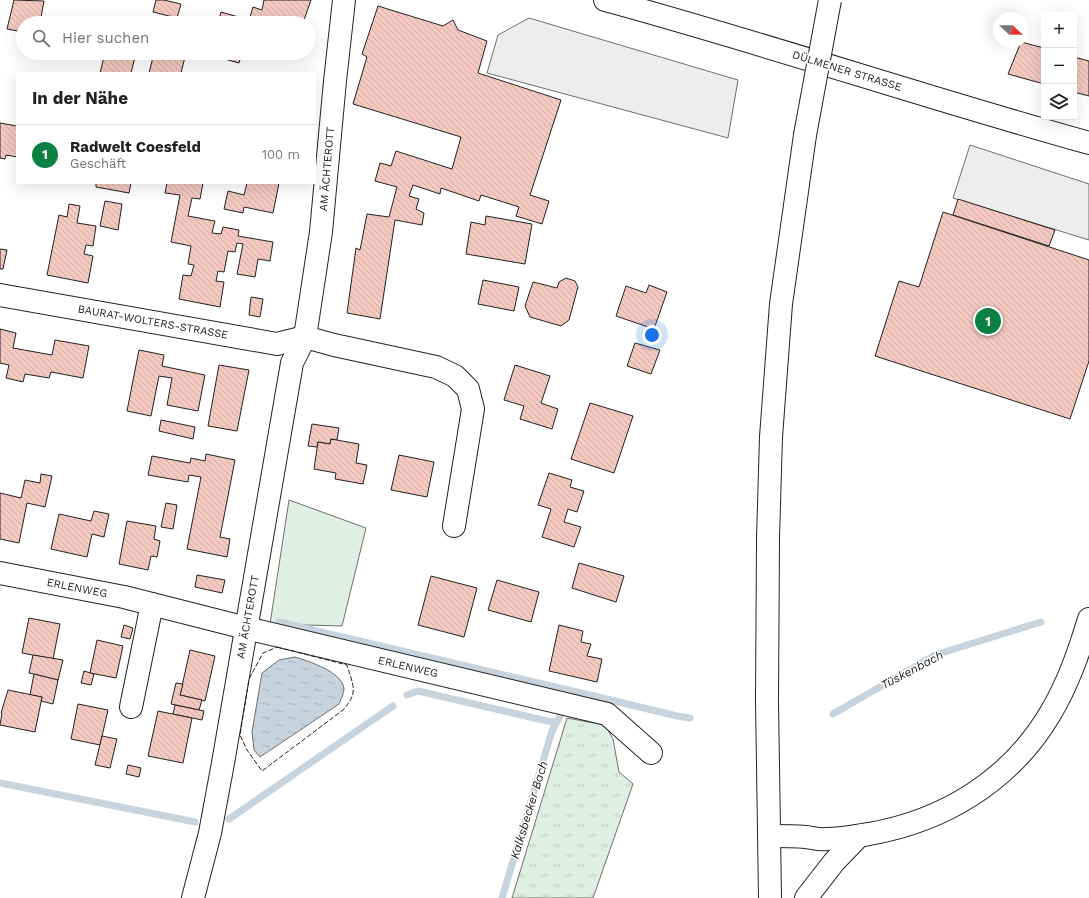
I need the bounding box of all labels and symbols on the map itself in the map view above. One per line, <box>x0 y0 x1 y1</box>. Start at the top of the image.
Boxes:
north arrow <box>993 12 1029 48</box>
street label: DÜLMENER STRASSE <box>791 47 904 94</box>
street label: AM ÄCHTEROTT <box>316 126 337 212</box>
street label: BAURAT-WOLTERS-STRASSE <box>77 302 229 342</box>
pin: 1 <box>975 306 1001 336</box>
your location <box>642 325 662 345</box>
street label: AM ÄCHTEROTT <box>233 574 262 660</box>
street label: ERLENWEG <box>46 576 108 600</box>
water label: Tüskenbach <box>879 648 945 692</box>
street label: ERLENWEG <box>377 654 439 680</box>
water label: Kalksbecker Bach <box>507 759 551 861</box>

